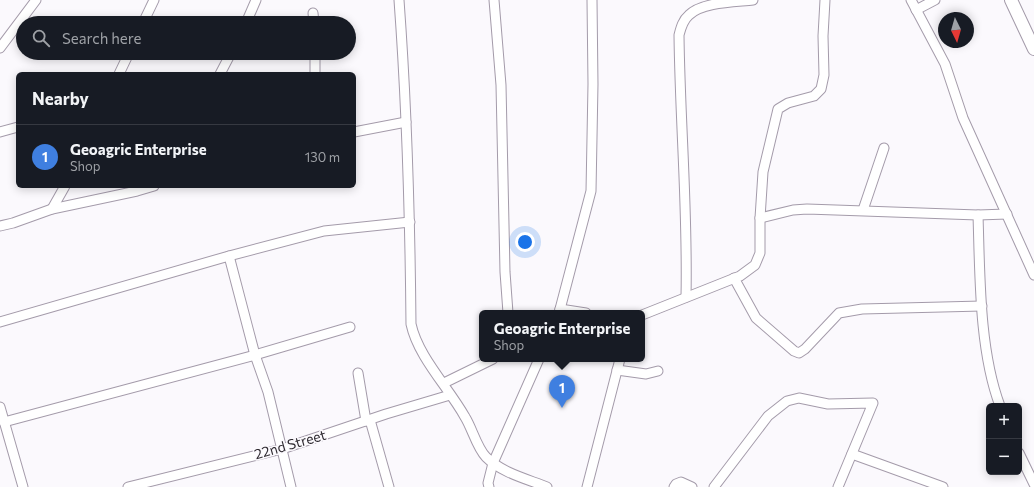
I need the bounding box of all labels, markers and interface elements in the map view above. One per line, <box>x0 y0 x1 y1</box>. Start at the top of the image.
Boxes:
north arrow <box>938 12 974 48</box>
search box <box>16 16 356 60</box>
icon: search <box>30 27 52 49</box>
text: Search here <box>62 29 141 47</box>
text: Nearby <box>32 88 89 109</box>
text: Geoagric Enterprise <box>70 140 207 158</box>
text: 1 <box>42 149 48 165</box>
text: 130 m <box>305 149 340 165</box>
text: Shop <box>70 158 101 174</box>
your location <box>515 232 535 252</box>
popup <box>479 310 645 362</box>
text: Geoagric Enterprise <box>494 319 630 337</box>
text: Shop <box>494 337 524 353</box>
pin: 1 <box>549 375 575 408</box>
map controls <box>986 403 1022 475</box>
button: + <box>986 403 1022 439</box>
street label: 22nd Street <box>252 426 328 462</box>
button: − <box>986 439 1022 475</box>

